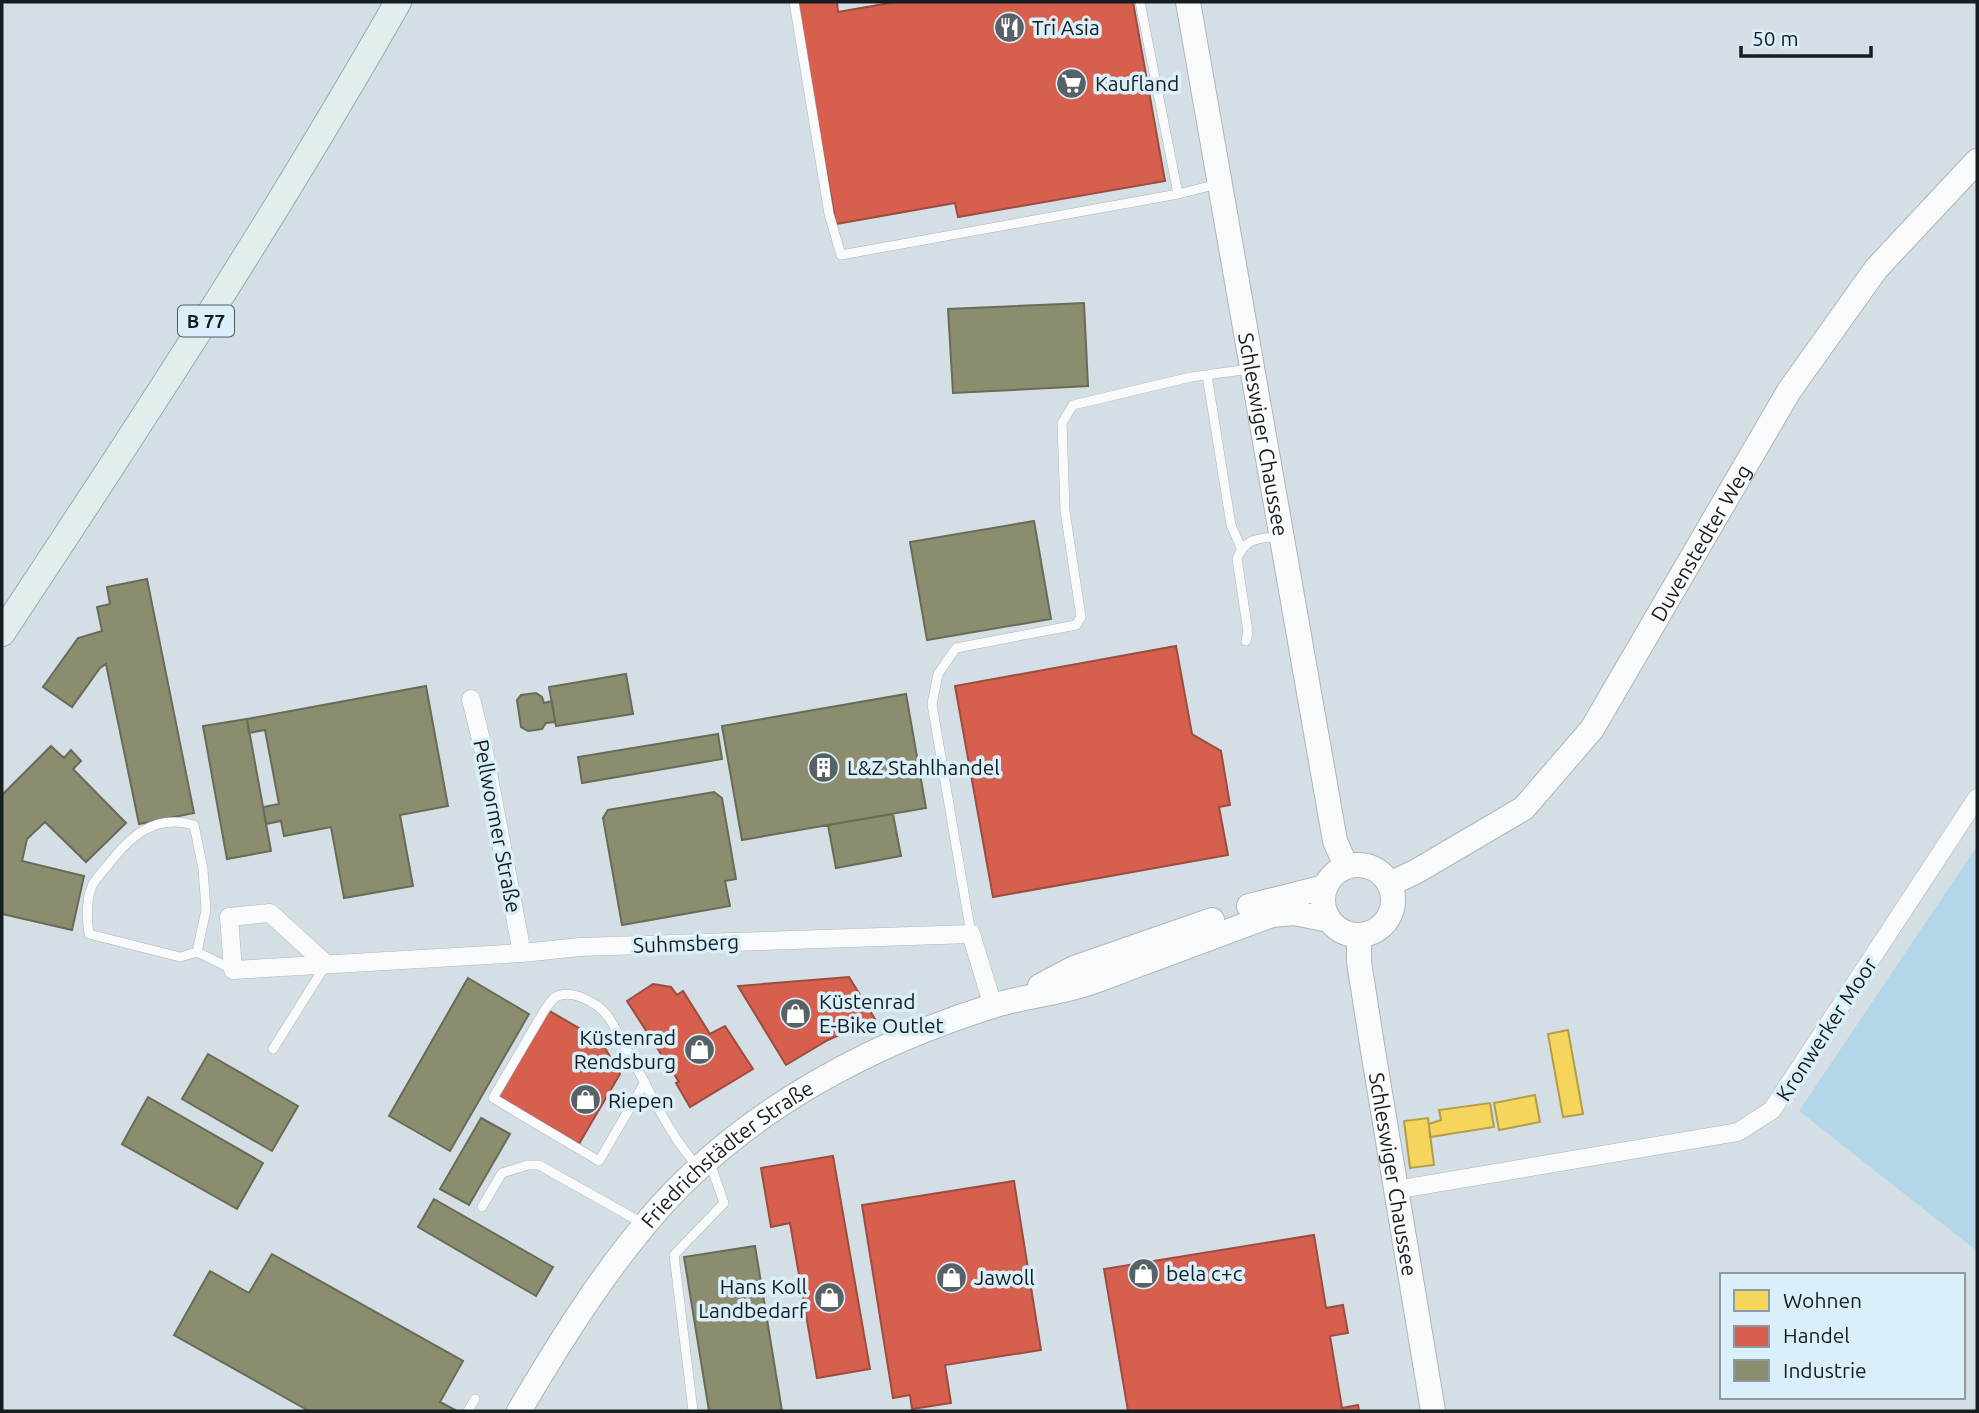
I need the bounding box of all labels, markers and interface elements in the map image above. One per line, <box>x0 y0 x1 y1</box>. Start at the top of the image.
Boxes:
restaurant icon: Tri Asia <box>992 10 1026 44</box>
scale bar <box>1741 14 1870 58</box>
place label: Tri Asia <box>1032 15 1100 39</box>
text: 50 m <box>1752 26 1799 50</box>
supermarket icon: Kaufland <box>1055 66 1089 100</box>
place label: Kaufland <box>1095 71 1179 95</box>
road number: B 77 <box>178 306 234 336</box>
street label: Schleswiger Chaussee <box>1234 331 1293 538</box>
street label: Duvenstedter Weg <box>1646 460 1756 625</box>
street label: Pellwormer Straße <box>469 737 527 915</box>
building icon: L&Z Stahlhandel <box>807 750 841 784</box>
place label: L&Z Stahlhandel <box>847 755 1000 779</box>
street label: Suhmsberg <box>633 929 739 957</box>
street label: Kronwerker Moor <box>1771 953 1881 1105</box>
place label: Küstenrad E-Bike Outlet <box>819 989 944 1037</box>
shop icon: Küstenrad E-Bike Outlet <box>779 996 813 1030</box>
place label: Küstenrad Rendsburg <box>574 1025 676 1073</box>
shop icon: Küstenrad Rendsburg <box>682 1032 716 1066</box>
street label: Schleswiger Chaussee <box>1365 1071 1422 1278</box>
street label: Friedrichstädter Straße <box>636 1075 817 1232</box>
shop icon: Riepen <box>568 1083 602 1117</box>
place label: Riepen <box>608 1088 674 1112</box>
shop icon: bela c+c <box>1126 1256 1160 1290</box>
shop icon: Jawoll <box>934 1260 968 1294</box>
place label: bela c+c <box>1166 1261 1243 1285</box>
place label: Jawoll <box>974 1265 1035 1289</box>
legend <box>1720 1273 1965 1399</box>
place label: Hans Koll Landbedarf <box>698 1274 808 1322</box>
shop icon: Hans Koll Landbedarf <box>813 1281 847 1315</box>
text: Wohnen <box>1783 1288 1862 1312</box>
text: Handel <box>1783 1323 1850 1347</box>
text: Industrie <box>1783 1358 1867 1382</box>

